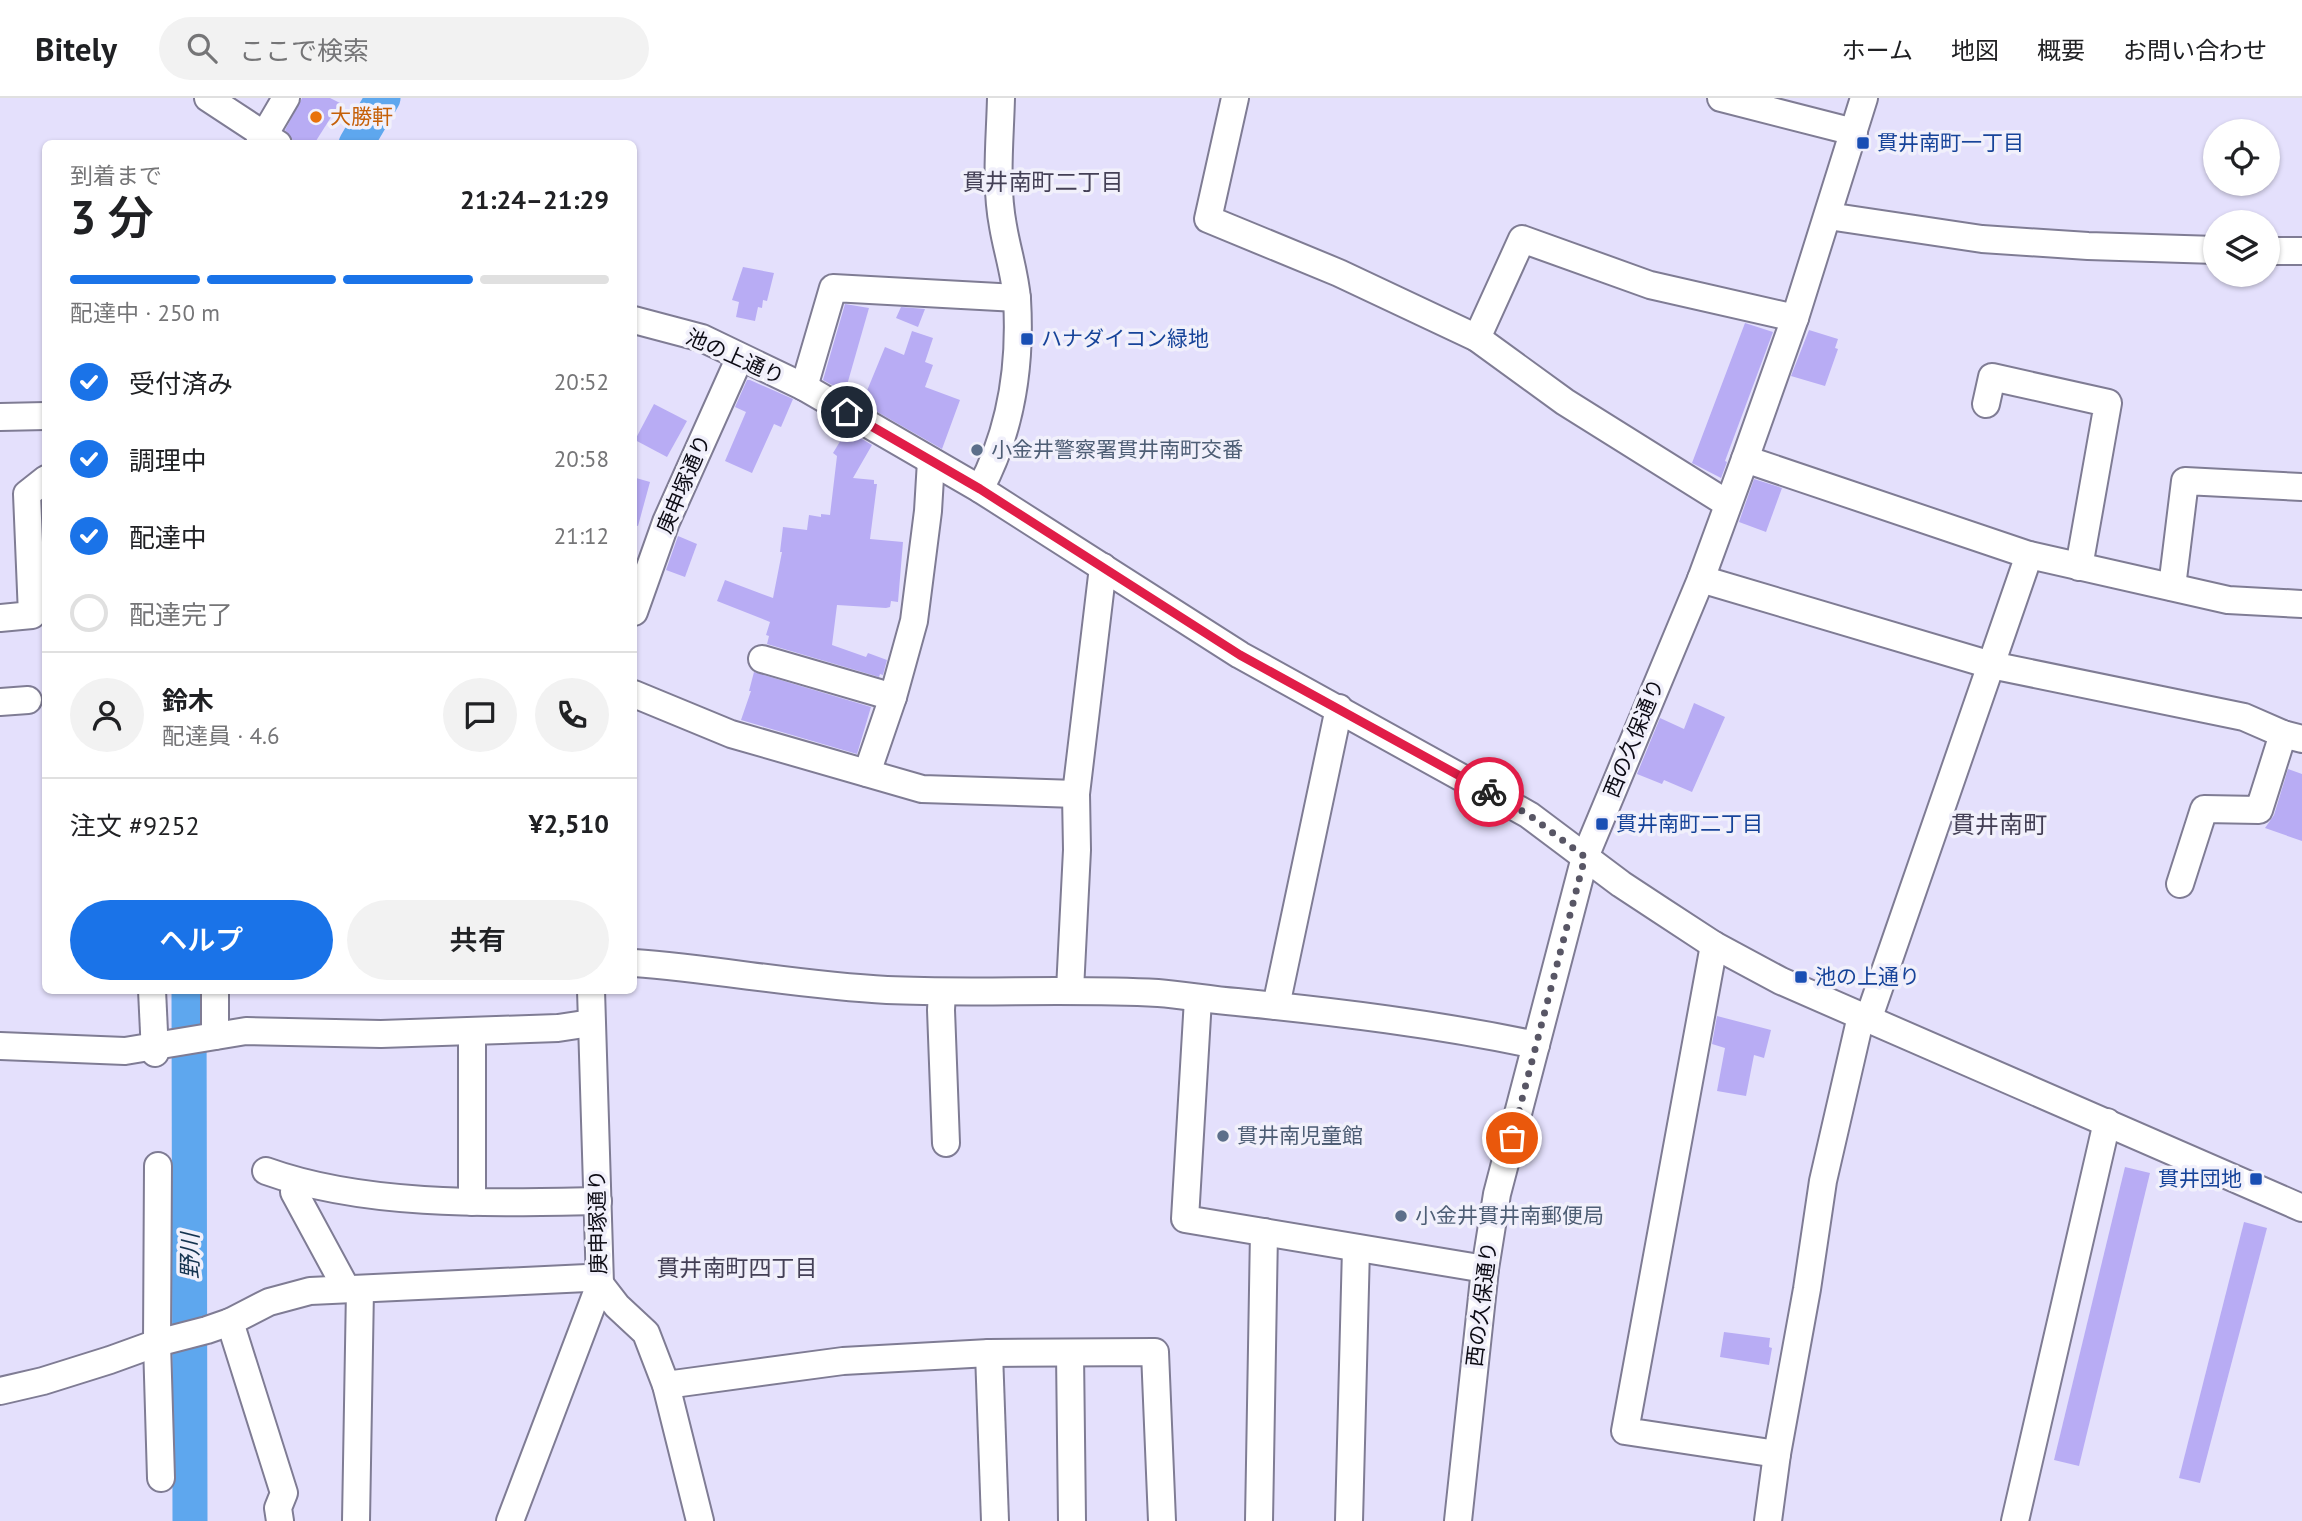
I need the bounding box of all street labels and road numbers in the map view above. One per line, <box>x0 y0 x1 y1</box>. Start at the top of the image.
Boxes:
street label: 池の上通り <box>682 323 789 390</box>
street label: 庚申塚通り <box>651 430 716 537</box>
street label: 西の久保通り <box>1597 674 1670 801</box>
street label: 庚申塚通り <box>583 1169 612 1275</box>
street label: 西の久保通り <box>1460 1240 1503 1368</box>

